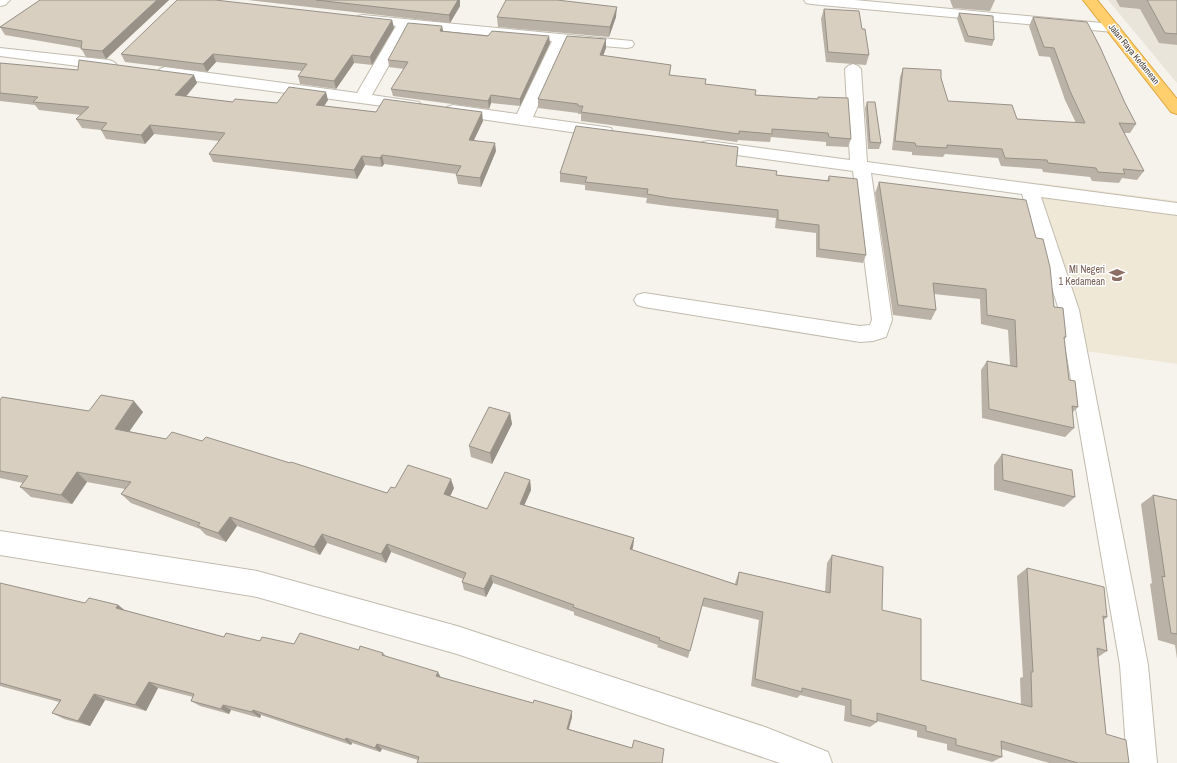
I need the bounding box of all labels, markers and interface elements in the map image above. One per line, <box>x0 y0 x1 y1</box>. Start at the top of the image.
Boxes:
street label: Jalan Raya Kedamean <box>1106 21 1162 87</box>
place label: MI Negeri 1 Kedamean <box>1059 263 1105 288</box>
school or university icon: MI Negeri 1 Kedamean <box>1108 266 1126 284</box>

